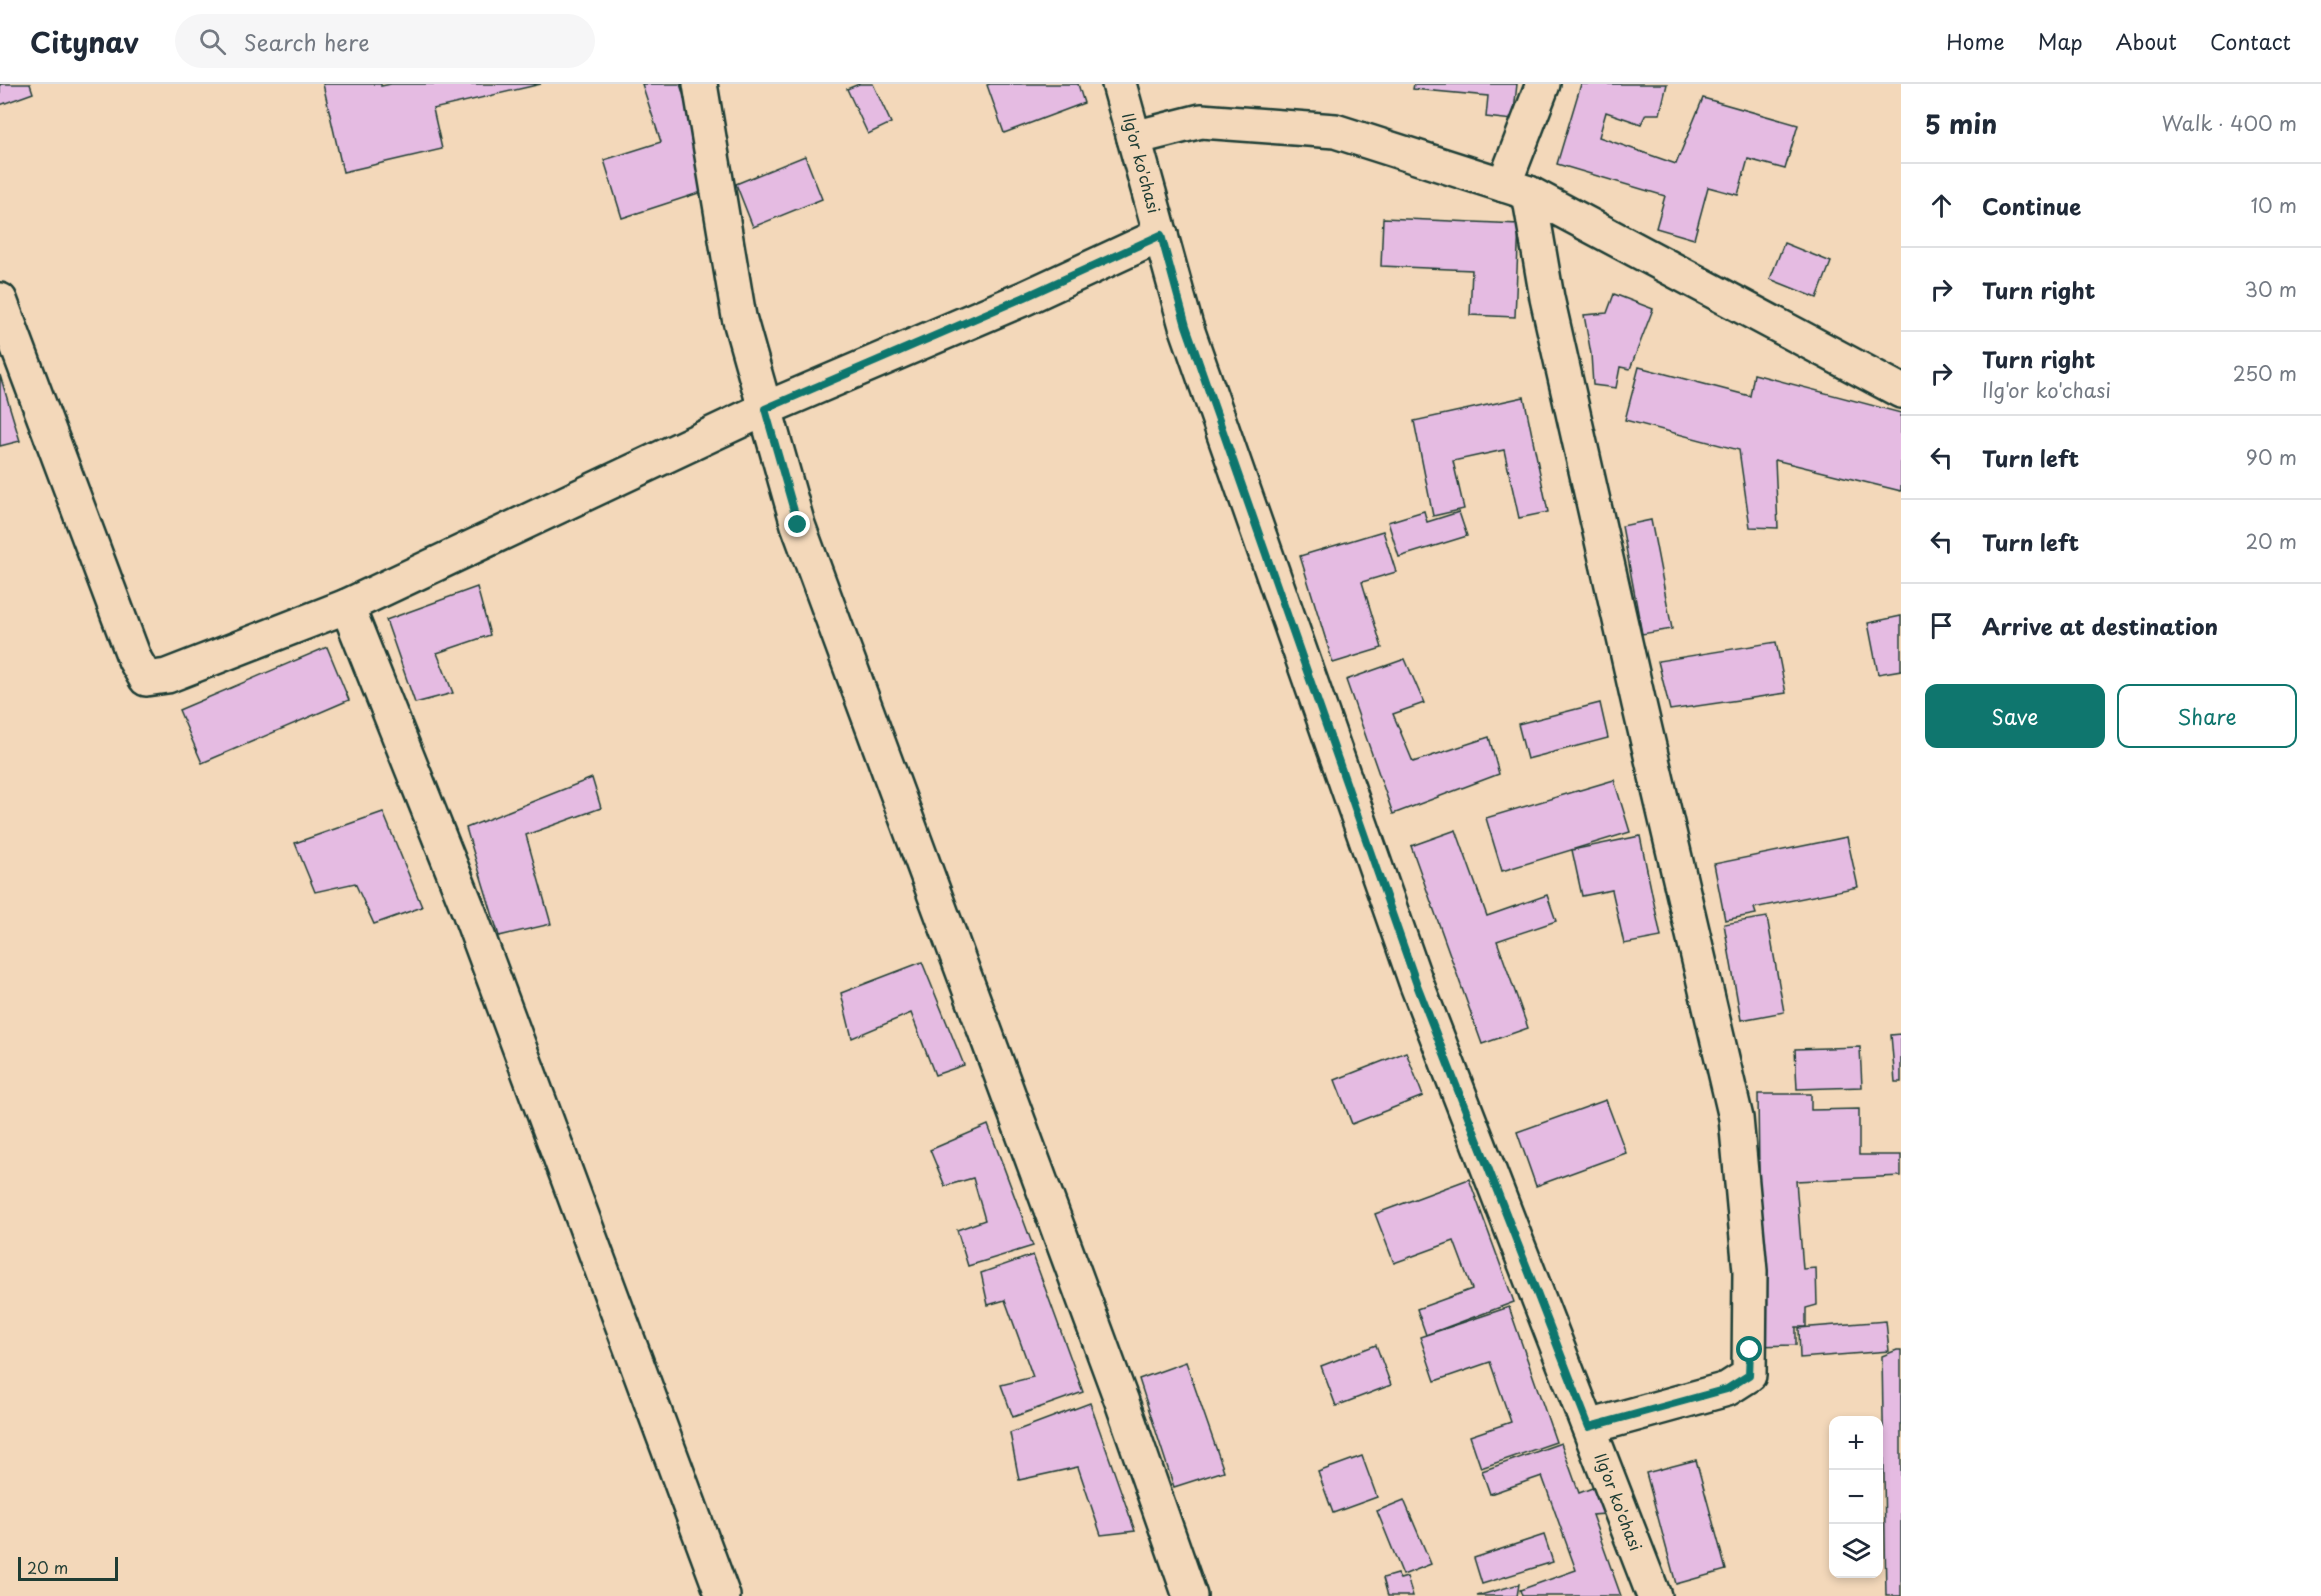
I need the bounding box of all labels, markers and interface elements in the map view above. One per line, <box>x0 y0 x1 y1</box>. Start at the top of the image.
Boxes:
search box <box>175 14 595 68</box>
text: Citynav <box>30 20 139 63</box>
icon: search <box>196 25 229 58</box>
text: Search here <box>244 25 370 58</box>
text: Home <box>1946 25 2005 57</box>
text: Map <box>2038 25 2083 57</box>
text: About <box>2116 25 2177 57</box>
text: Contact <box>2210 25 2291 57</box>
text: 5 min <box>1925 104 1997 143</box>
text: Walk · 400 m <box>2162 108 2297 138</box>
street label: Ilg'or ko'chasi <box>1117 110 1167 216</box>
icon: ahead <box>1925 189 1958 222</box>
text: Continue <box>1982 189 2081 222</box>
text: 10 m <box>2250 190 2297 220</box>
icon: right <box>1925 273 1958 306</box>
text: Turn right <box>1982 273 2095 306</box>
text: 30 m <box>2244 274 2297 304</box>
text: Turn right <box>1982 342 2095 375</box>
icon: right <box>1925 357 1958 390</box>
text: 250 m <box>2233 358 2297 388</box>
text: Ilg'or ko'chasi <box>1982 375 2111 405</box>
icon: left <box>1925 441 1958 474</box>
text: Turn left <box>1982 441 2079 474</box>
text: 90 m <box>2246 442 2297 472</box>
route end <box>784 511 810 537</box>
icon: left <box>1925 525 1958 558</box>
text: Turn left <box>1982 525 2079 558</box>
text: 20 m <box>2245 526 2297 556</box>
icon: arrive <box>1925 609 1958 642</box>
text: Arrive at destination <box>1982 609 2218 642</box>
button: Save <box>1925 684 2105 748</box>
button: Share <box>2117 684 2297 748</box>
route start <box>1736 1336 1762 1362</box>
map controls <box>1829 1416 1883 1578</box>
button: + <box>1829 1416 1883 1470</box>
street label: Ilg'or ko'chasi <box>1589 1449 1649 1554</box>
button: − <box>1829 1470 1883 1524</box>
button: layers <box>1829 1524 1883 1578</box>
scale bar <box>18 1554 118 1582</box>
text: 20 m <box>27 1555 68 1579</box>

